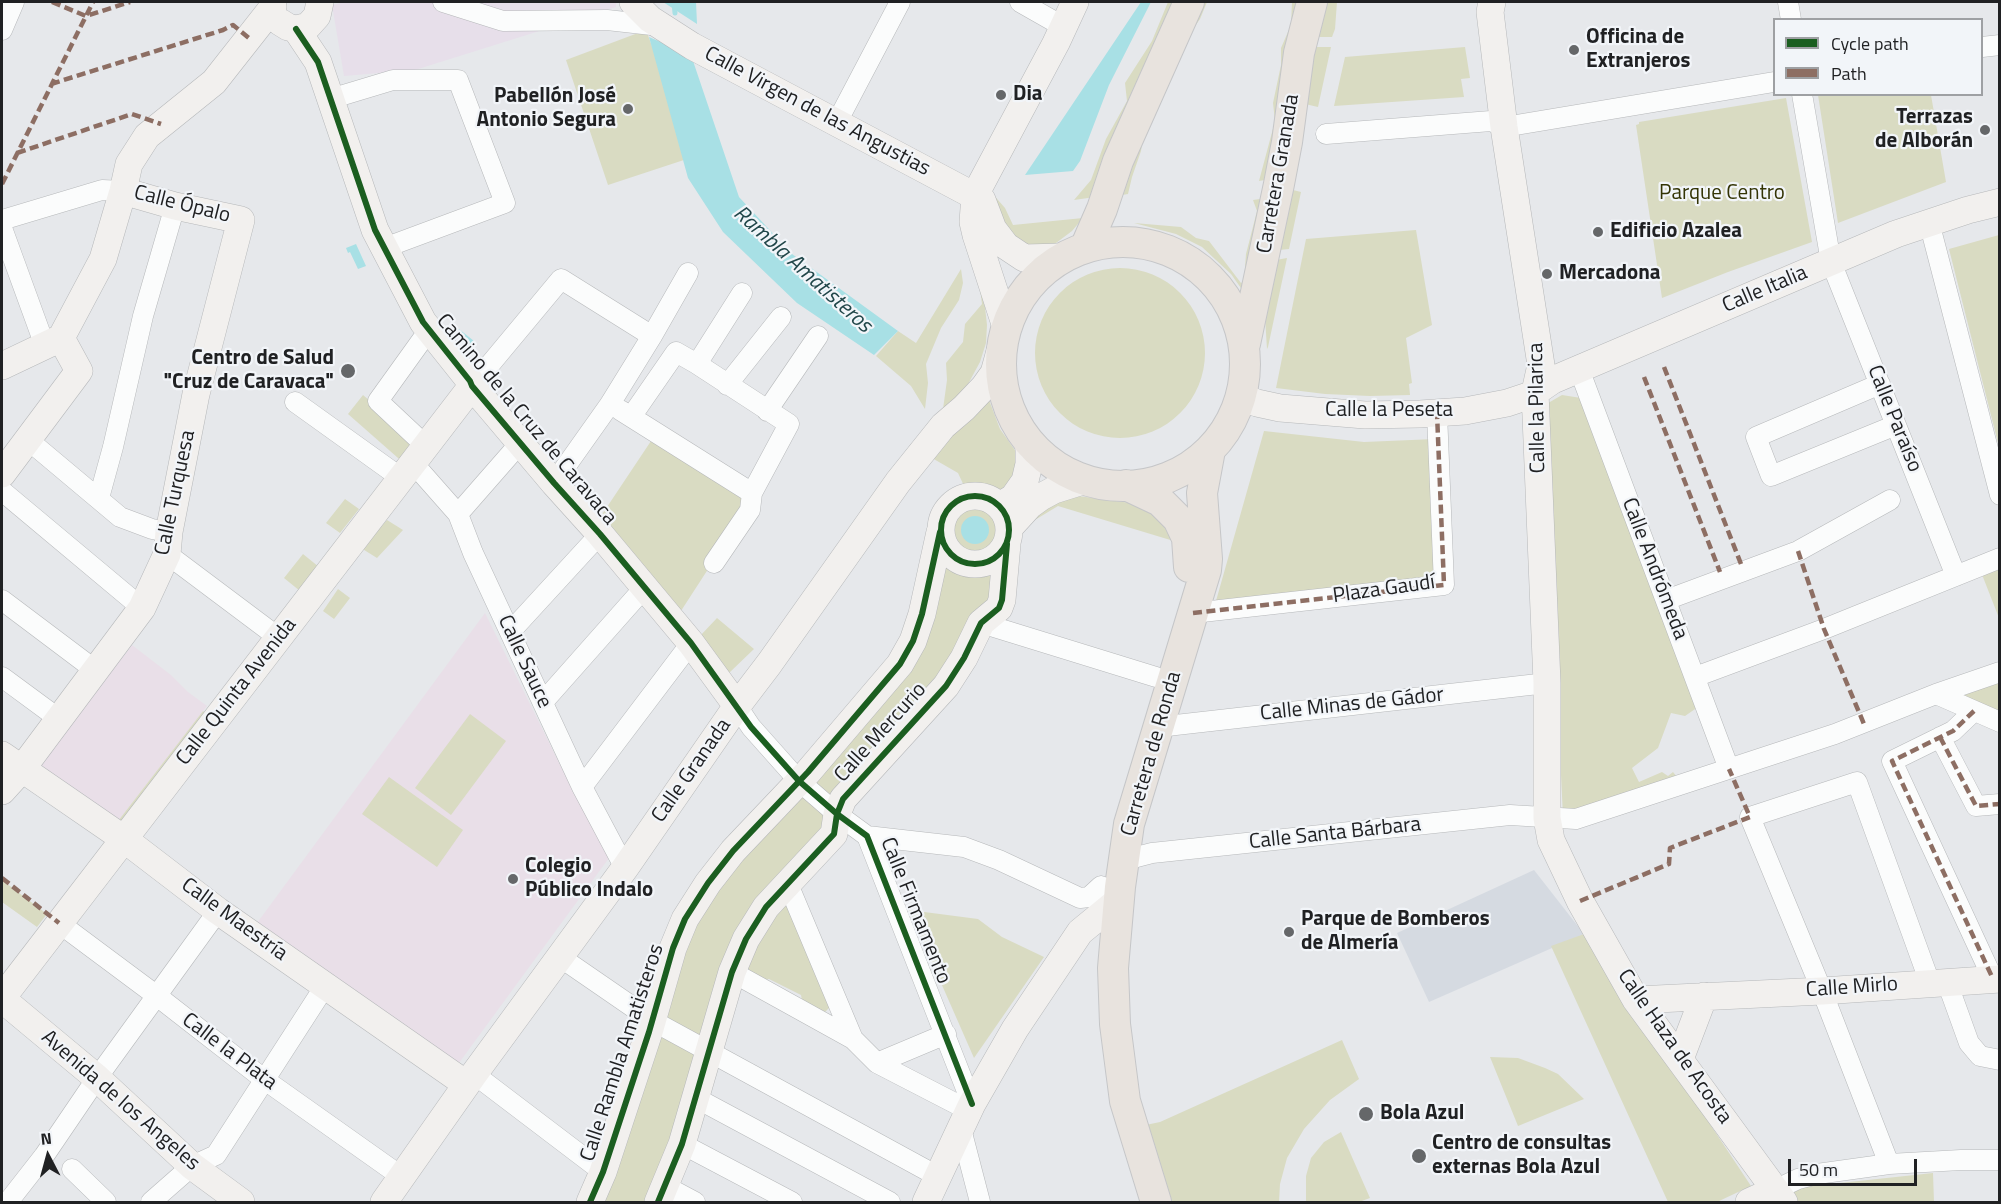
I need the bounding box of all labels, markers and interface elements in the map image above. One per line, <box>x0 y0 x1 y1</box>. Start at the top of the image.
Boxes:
legend <box>1773 18 1983 96</box>
place label: Officina de Extranjeros <box>1586 25 1690 75</box>
text: Cycle path <box>1831 30 1909 57</box>
street label: Calle Virgen de las Angustias <box>700 42 934 182</box>
marker: Officina de Extranjeros <box>1567 43 1581 57</box>
text: Path <box>1831 60 1867 87</box>
place label: Dia <box>1013 82 1043 108</box>
place label: Pabellón José Antonio Segura <box>477 84 616 134</box>
marker: Dia <box>994 88 1008 102</box>
street label: Carretera Granada <box>1253 92 1305 256</box>
marker: Pabellón José Antonio Segura <box>621 102 635 116</box>
place label: Terrazas de Alborán <box>1875 105 1973 155</box>
marker: Terrazas de Alborán <box>1978 123 1992 137</box>
street label: Calle Ópalo <box>131 181 233 229</box>
park label: Parque Centro <box>1659 181 1785 207</box>
water label: Rambla Amatisteros <box>727 201 877 339</box>
place label: Edificio Azalea <box>1610 219 1742 245</box>
marker: Edificio Azalea <box>1591 225 1605 239</box>
place label: Mercadona <box>1559 261 1661 287</box>
street label: Calle Italia <box>1719 261 1811 319</box>
marker: Mercadona <box>1540 267 1554 281</box>
street label: Camino de la Cruz de Caravaca <box>430 309 622 531</box>
street label: Calle la Pilarica <box>1524 342 1552 474</box>
place label: Centro de Salud "Cruz de Caravaca" <box>163 346 334 396</box>
marker: Centro de Salud "Cruz de Caravaca" <box>339 362 357 380</box>
street label: Calle Paraíso <box>1861 362 1927 476</box>
street label: Calle la Peseta <box>1325 398 1453 424</box>
street label: Calle Turquesa <box>150 428 202 558</box>
street label: Calle Andrómeda <box>1615 495 1693 643</box>
street label: Plaza Gaudí <box>1331 570 1437 610</box>
street label: Calle Sauce <box>492 612 556 712</box>
street label: Calle Quinta Avenida <box>172 613 302 771</box>
street label: Carretera de Ronda <box>1116 669 1188 839</box>
street label: Calle Mercurio <box>830 678 932 788</box>
street label: Calle Minas de Gádor <box>1259 683 1445 727</box>
street label: Calle Granada <box>647 714 737 828</box>
street label: Calle Santa Bárbara <box>1248 812 1422 856</box>
street label: Calle Firmamento <box>874 834 956 988</box>
place label: Colegio Público Indalo <box>525 854 653 904</box>
marker: Colegio Público Indalo <box>506 872 520 886</box>
street label: Calle Maestría <box>176 873 292 967</box>
place label: Parque de Bomberos de Almería <box>1301 907 1490 957</box>
marker: Parque de Bomberos de Almería <box>1282 925 1296 939</box>
street label: Calle Rambla Amatisteros <box>576 941 670 1165</box>
street label: Calle Haza de Acosta <box>1611 965 1737 1129</box>
street label: Calle Mirlo <box>1805 972 1899 1004</box>
street label: Calle la Plata <box>176 1008 282 1096</box>
street label: Avenida de los Angeles <box>36 1025 204 1177</box>
place label: Bola Azul <box>1380 1101 1464 1127</box>
marker: Bola Azul <box>1357 1105 1375 1123</box>
north arrow <box>18 1126 78 1186</box>
text: N <box>39 1126 53 1151</box>
place label: Centro de consultas externas Bola Azul <box>1432 1131 1611 1181</box>
marker: Centro de consultas externas Bola Azul <box>1410 1147 1428 1165</box>
scale bar <box>1791 1147 1920 1185</box>
text: 50 m <box>1799 1156 1838 1183</box>

